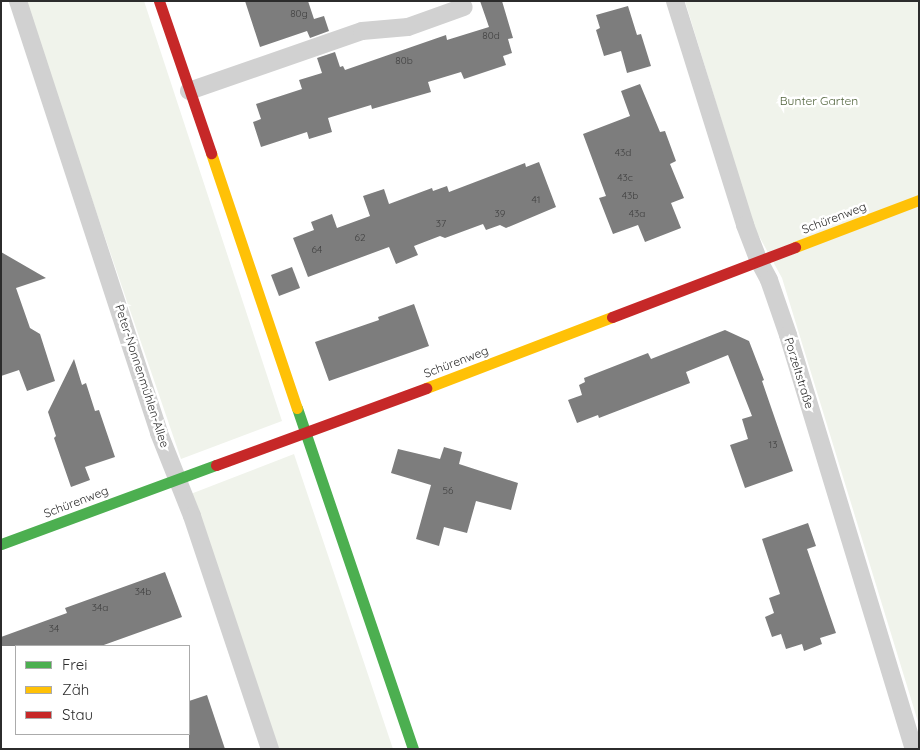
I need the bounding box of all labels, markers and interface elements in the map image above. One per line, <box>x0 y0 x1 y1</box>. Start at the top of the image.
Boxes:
house number: 80g <box>290 8 308 20</box>
house number: 80d <box>482 30 500 42</box>
house number: 80b <box>395 55 413 67</box>
park label: Bunter Garten <box>780 94 858 108</box>
house number: 43d <box>615 147 631 159</box>
house number: 43c <box>617 172 633 184</box>
house number: 43b <box>622 190 638 202</box>
house number: 41 <box>532 194 540 206</box>
street label: Schürenweg <box>800 199 868 237</box>
house number: 39 <box>495 208 505 220</box>
house number: 43a <box>629 208 645 220</box>
house number: 37 <box>436 218 446 230</box>
house number: 62 <box>355 232 365 244</box>
house number: 64 <box>312 244 322 256</box>
street label: Peter-Nonnenmühlen-Allee <box>112 303 172 449</box>
street label: Porzeltstraße <box>781 336 817 410</box>
street label: Schürenweg <box>422 343 490 381</box>
house number: 13 <box>769 439 777 451</box>
street label: Schürenweg <box>42 483 110 521</box>
house number: 56 <box>443 485 453 497</box>
house number: 34b <box>135 586 151 598</box>
house number: 34a <box>92 602 108 614</box>
house number: 34 <box>49 623 59 635</box>
legend <box>15 645 190 735</box>
text: Frei <box>62 655 88 674</box>
text: Zäh <box>62 680 89 699</box>
text: Stau <box>62 705 93 724</box>

